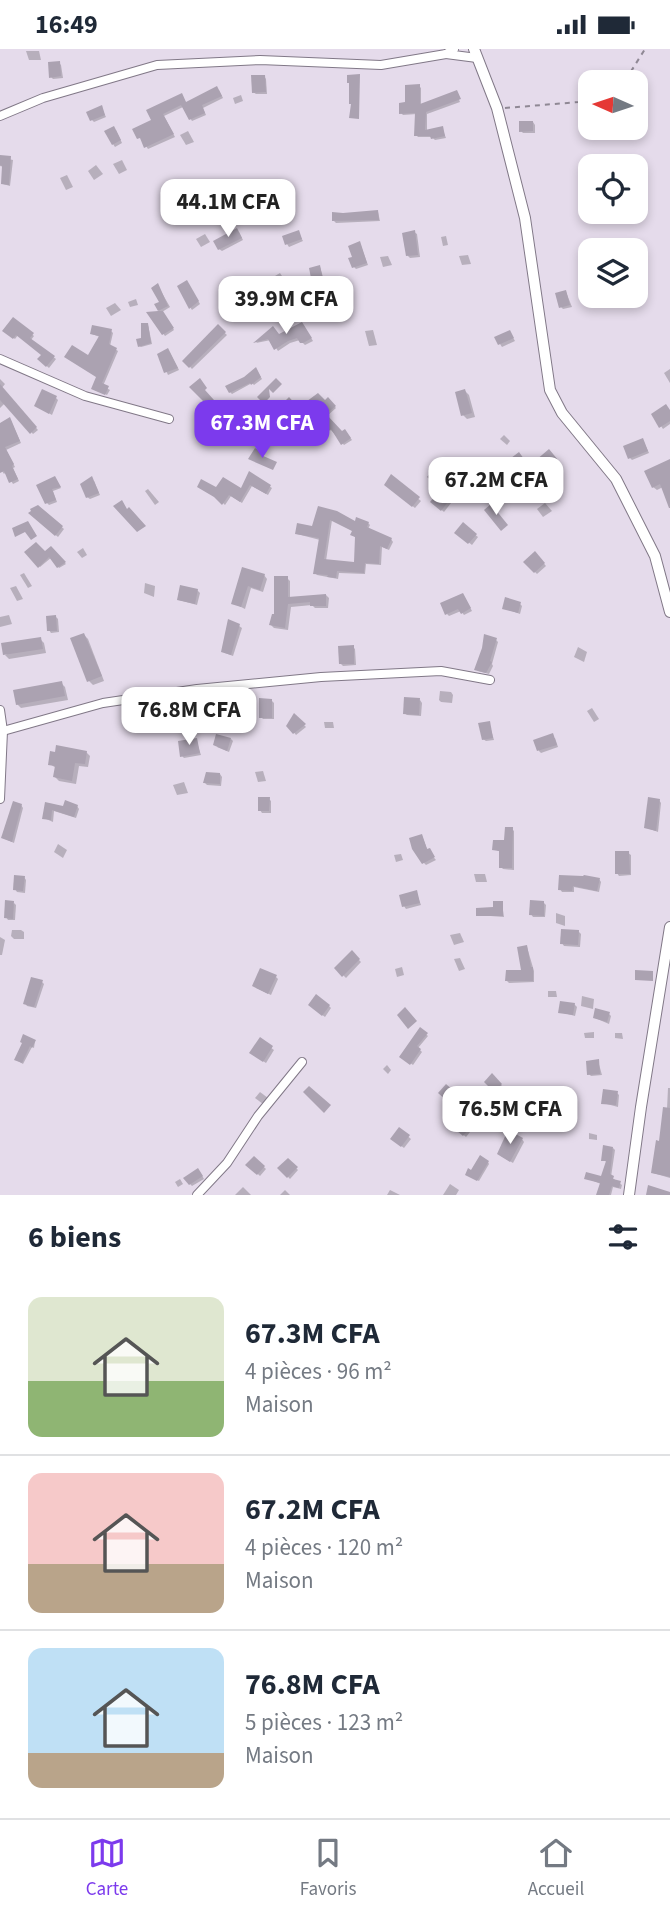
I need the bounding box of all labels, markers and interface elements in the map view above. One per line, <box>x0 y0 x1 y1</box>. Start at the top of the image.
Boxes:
text: 16:49 <box>35 6 98 43</box>
north arrow <box>578 70 648 140</box>
map controls <box>578 70 648 308</box>
button: locate <box>578 154 648 224</box>
pin: 44.1M CFA <box>148 179 308 239</box>
text: 44.1M CFA <box>176 185 280 218</box>
button: layers <box>578 238 648 308</box>
pin: 39.9M CFA <box>206 277 366 336</box>
text: 39.9M CFA <box>234 282 338 315</box>
pin: 67.3M CFA <box>182 401 342 460</box>
text: 67.3M CFA <box>210 406 314 439</box>
pin: 67.2M CFA <box>416 457 576 517</box>
text: 67.2M CFA <box>444 463 548 496</box>
pin: 76.8M CFA <box>109 687 269 747</box>
text: 76.8M CFA <box>137 693 241 726</box>
pin: 76.5M CFA <box>430 1087 590 1146</box>
text: 76.5M CFA <box>458 1092 562 1125</box>
text: 6 biens <box>28 1216 121 1259</box>
icon: filters <box>604 1218 642 1256</box>
text: 67.3M CFA <box>245 1312 380 1355</box>
icon: home <box>84 1325 168 1409</box>
text: 4 pièces · 96 m² <box>245 1355 392 1388</box>
text: Maison <box>245 1388 314 1421</box>
text: 67.2M CFA <box>245 1488 380 1531</box>
icon: home <box>84 1501 168 1585</box>
text: 4 pièces · 120 m² <box>245 1531 403 1564</box>
text: Maison <box>245 1564 314 1597</box>
text: 76.8M CFA <box>245 1663 380 1706</box>
icon: home <box>84 1676 168 1760</box>
text: 5 pièces · 123 m² <box>245 1706 403 1739</box>
text: Maison <box>245 1739 314 1772</box>
tab: Carte <box>86 1834 128 1903</box>
tab: Favoris <box>300 1834 356 1903</box>
tab: Accueil <box>528 1834 584 1903</box>

